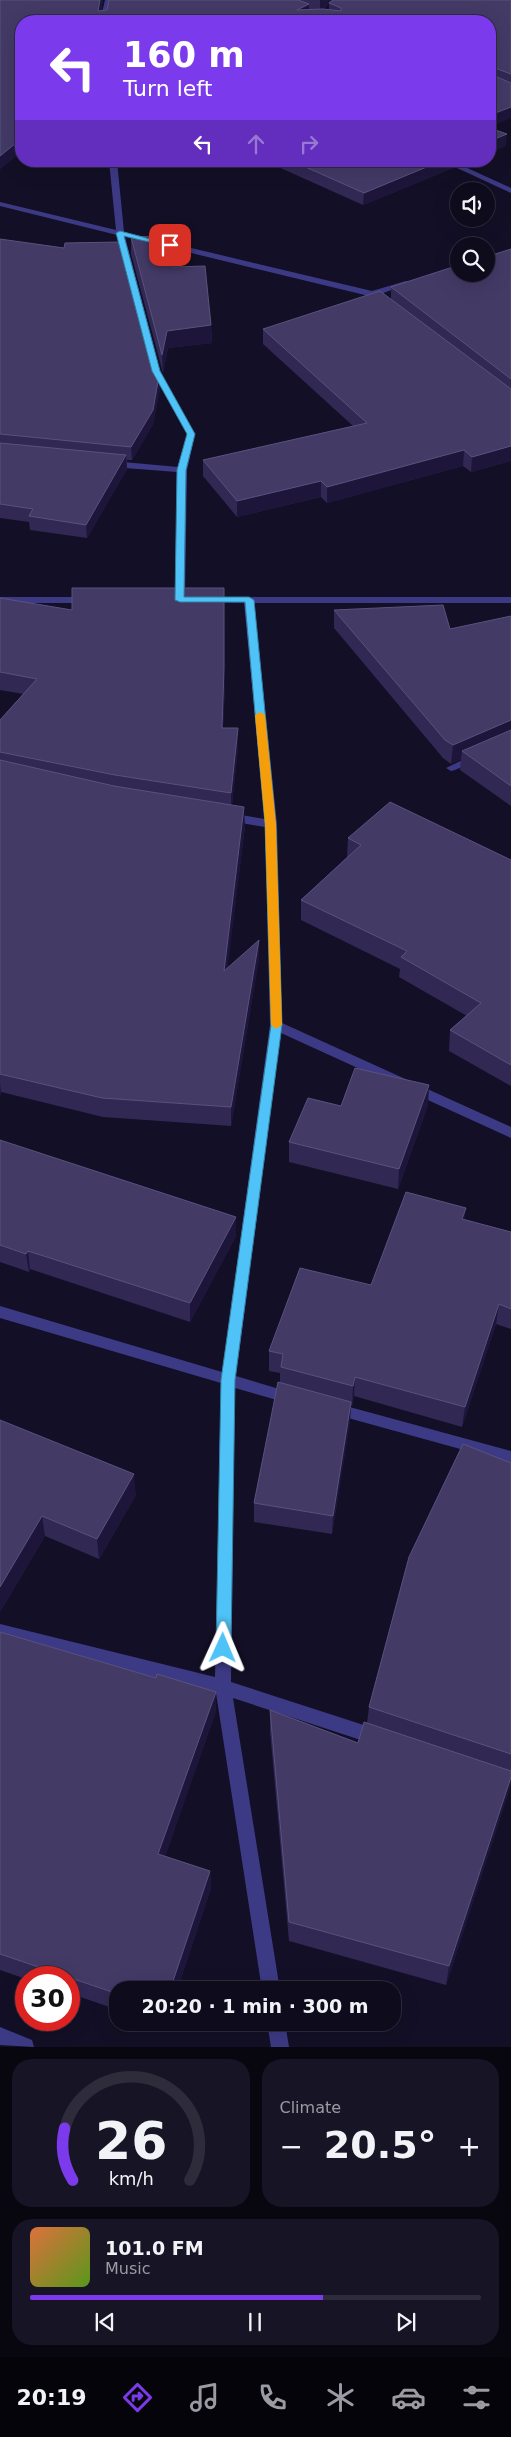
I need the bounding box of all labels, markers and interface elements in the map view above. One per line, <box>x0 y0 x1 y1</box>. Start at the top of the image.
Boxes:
icon: left <box>40 35 105 100</box>
text: 160 m <box>123 35 245 75</box>
text: Turn left <box>123 76 212 101</box>
icon: left <box>189 130 217 158</box>
icon: ahead <box>242 130 270 158</box>
icon: right <box>295 130 323 158</box>
map controls <box>450 182 495 282</box>
button: sound <box>450 182 495 227</box>
pin <box>149 224 191 266</box>
icon: arrive <box>156 231 184 259</box>
button: search <box>450 237 495 282</box>
position arrow <box>196 1621 248 1673</box>
speed limit sign: 30 <box>15 1966 80 2031</box>
text: 20:20 · 1 min · 300 m <box>141 1995 369 2017</box>
text: Climate <box>280 2098 341 2117</box>
text: 26 <box>95 2111 167 2171</box>
text: 20.5° <box>324 2123 437 2167</box>
text: − <box>280 2130 303 2163</box>
text: + <box>458 2130 481 2163</box>
text: km/h <box>108 2168 153 2189</box>
text: 101.0 FM <box>105 2237 204 2259</box>
text: Music <box>105 2259 151 2278</box>
icon: previous <box>91 2308 119 2336</box>
icon: pause <box>241 2308 269 2336</box>
icon: next <box>392 2308 420 2336</box>
icon: directions <box>120 2380 155 2415</box>
icon: music <box>187 2380 222 2415</box>
icon: phone <box>255 2380 290 2415</box>
icon: climate <box>323 2380 358 2415</box>
icon: car <box>391 2380 426 2415</box>
icon: filters <box>459 2380 494 2415</box>
text: 20:19 <box>16 2385 87 2410</box>

